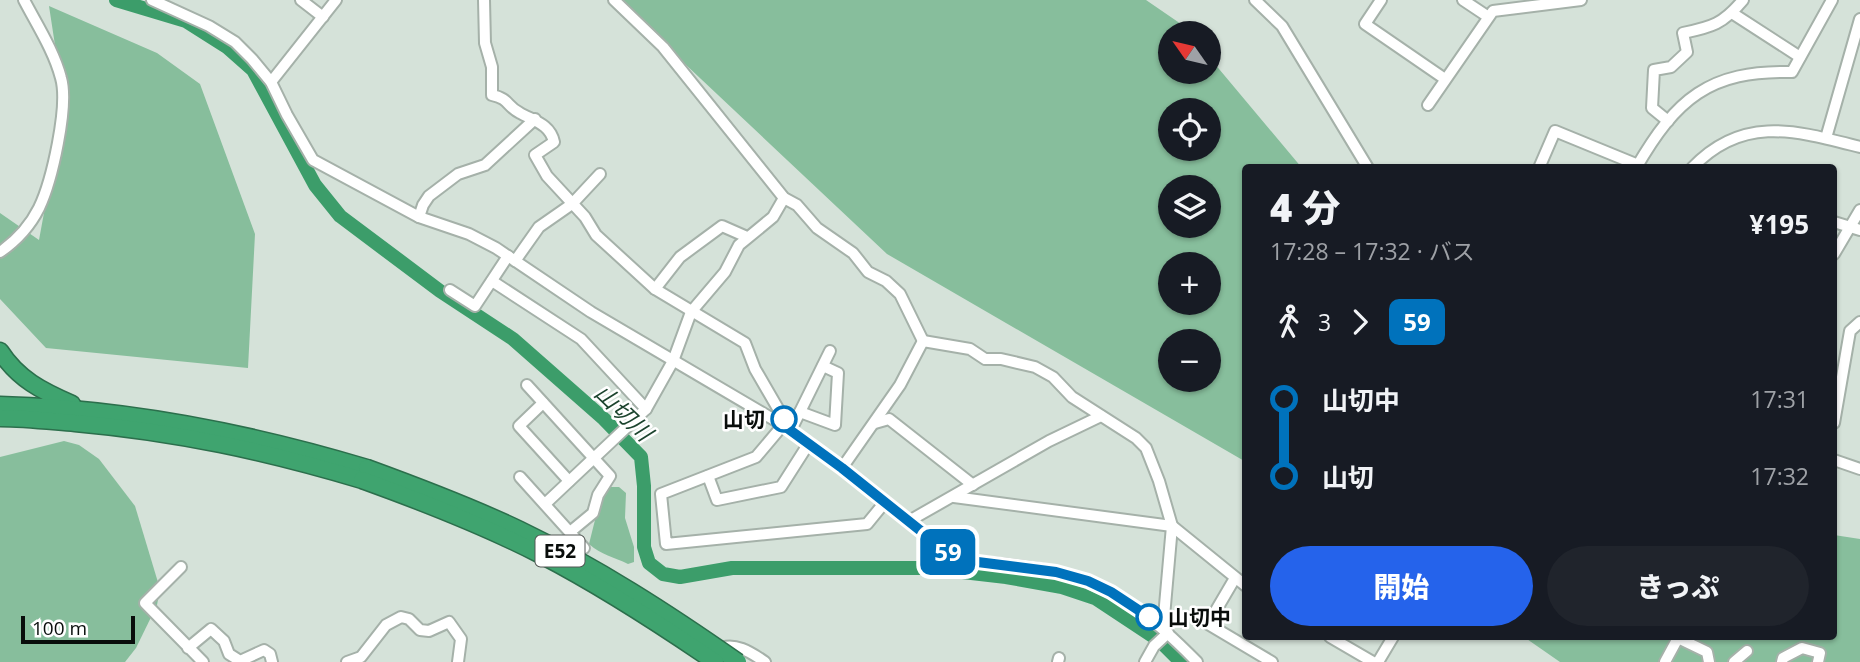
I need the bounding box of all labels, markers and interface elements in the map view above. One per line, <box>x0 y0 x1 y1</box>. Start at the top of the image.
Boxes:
north arrow <box>1158 21 1222 84</box>
map controls <box>1158 21 1221 392</box>
button: locate <box>1158 98 1221 161</box>
button: layers <box>1158 175 1221 238</box>
text: 4 分 <box>1270 181 1340 233</box>
text: ¥195 <box>1750 206 1809 242</box>
text: 17:28 – 17:32 · バス <box>1270 235 1475 267</box>
button: + <box>1158 252 1221 315</box>
icon: walk <box>1270 303 1308 341</box>
icon: forward <box>1341 303 1379 341</box>
text: 59 <box>1403 305 1431 338</box>
text: 3 <box>1318 306 1331 338</box>
button: − <box>1158 329 1221 392</box>
water label: 山切川 <box>588 377 662 450</box>
text: 山切中 <box>1322 382 1400 418</box>
text: 17:31 <box>1750 383 1809 415</box>
place label: 山切 <box>723 405 765 433</box>
marker: 山切 <box>771 406 797 432</box>
text: 山切 <box>1322 459 1374 495</box>
text: 17:32 <box>1750 460 1809 492</box>
line badge: 59 <box>916 529 979 575</box>
text: 59 <box>934 535 962 568</box>
road number: E52 <box>536 536 584 566</box>
button: 開始 <box>1270 546 1533 626</box>
button: きっぷ <box>1547 546 1809 626</box>
place label: 山切中 <box>1168 603 1231 631</box>
marker: 山切中 <box>1136 604 1162 630</box>
scale bar <box>21 613 135 645</box>
text: 100 m <box>32 615 87 641</box>

